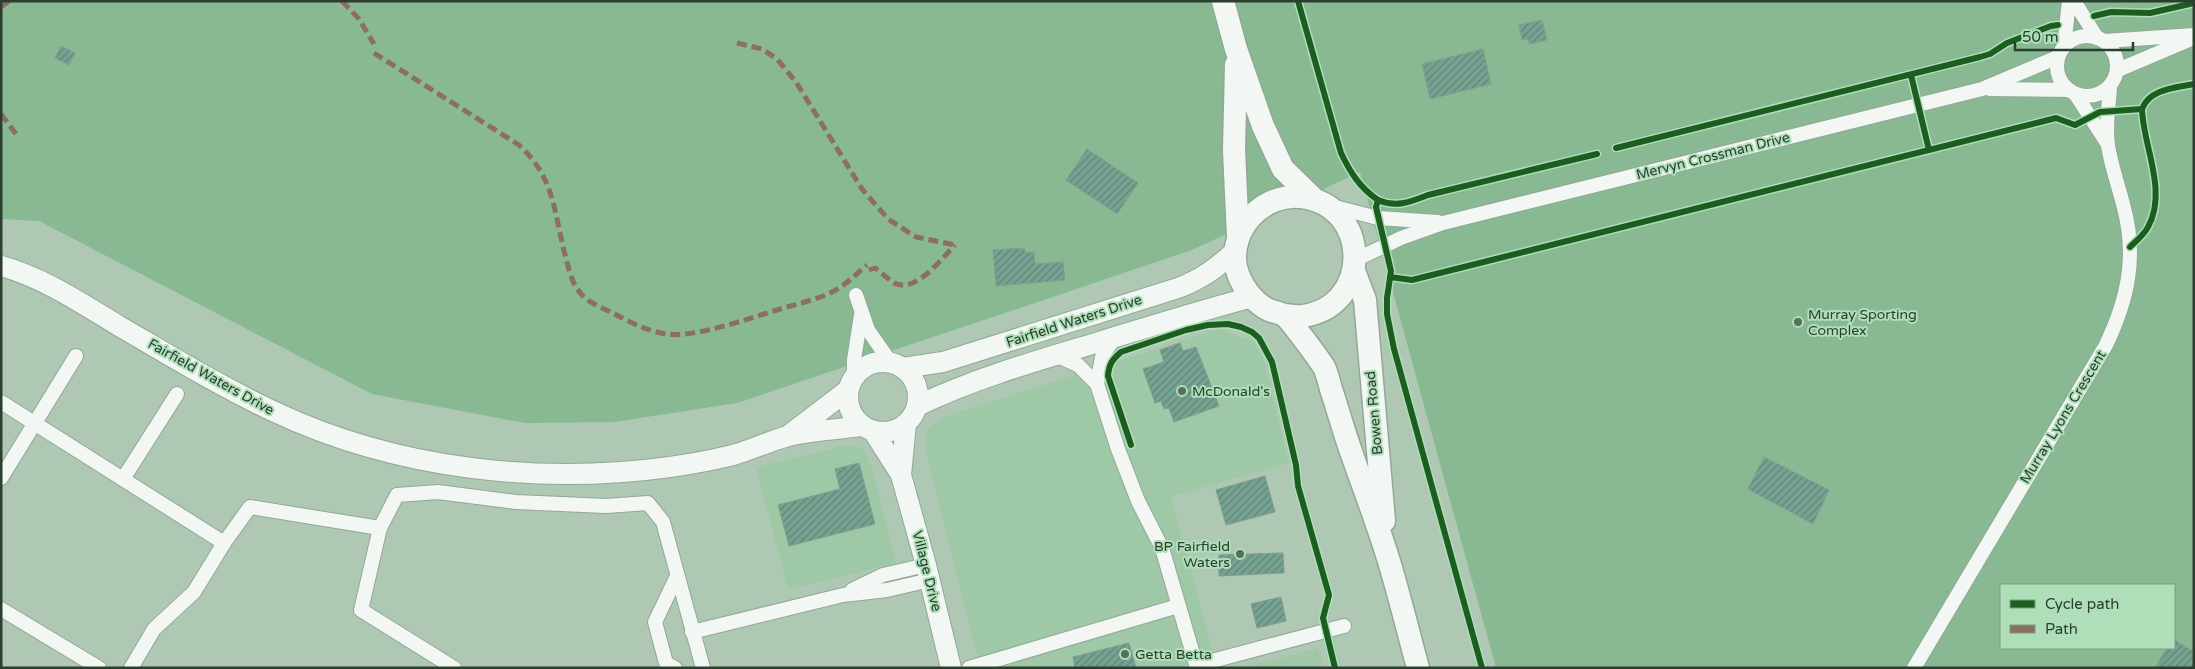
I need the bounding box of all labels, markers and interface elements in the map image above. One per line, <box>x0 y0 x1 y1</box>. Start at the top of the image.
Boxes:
scale bar <box>2015 20 2132 52</box>
text: 50 m <box>2022 28 2059 46</box>
street label: Mervyn Crossman Drive <box>1634 129 1792 183</box>
street label: Fairfield Waters Drive <box>1004 291 1144 351</box>
place label: Murray Sporting Complex <box>1808 306 1917 339</box>
marker: Murray Sporting Complex <box>1792 316 1804 328</box>
street label: Fairfield Waters Drive <box>145 335 277 419</box>
street label: Murray Lyons Crescent <box>2016 347 2110 487</box>
street label: Bowen Road <box>1362 370 1386 456</box>
place label: McDonald's <box>1192 383 1270 400</box>
marker: McDonald's <box>1176 385 1188 397</box>
street label: Village Drive <box>909 529 945 613</box>
place label: BP Fairfield Waters <box>1154 538 1230 571</box>
marker: BP Fairfield Waters <box>1234 548 1246 560</box>
legend <box>2000 584 2175 649</box>
text: Cycle path <box>2045 595 2119 613</box>
text: Path <box>2045 620 2078 638</box>
place label: Getta Betta <box>1135 646 1212 663</box>
marker: Getta Betta <box>1119 648 1131 660</box>

